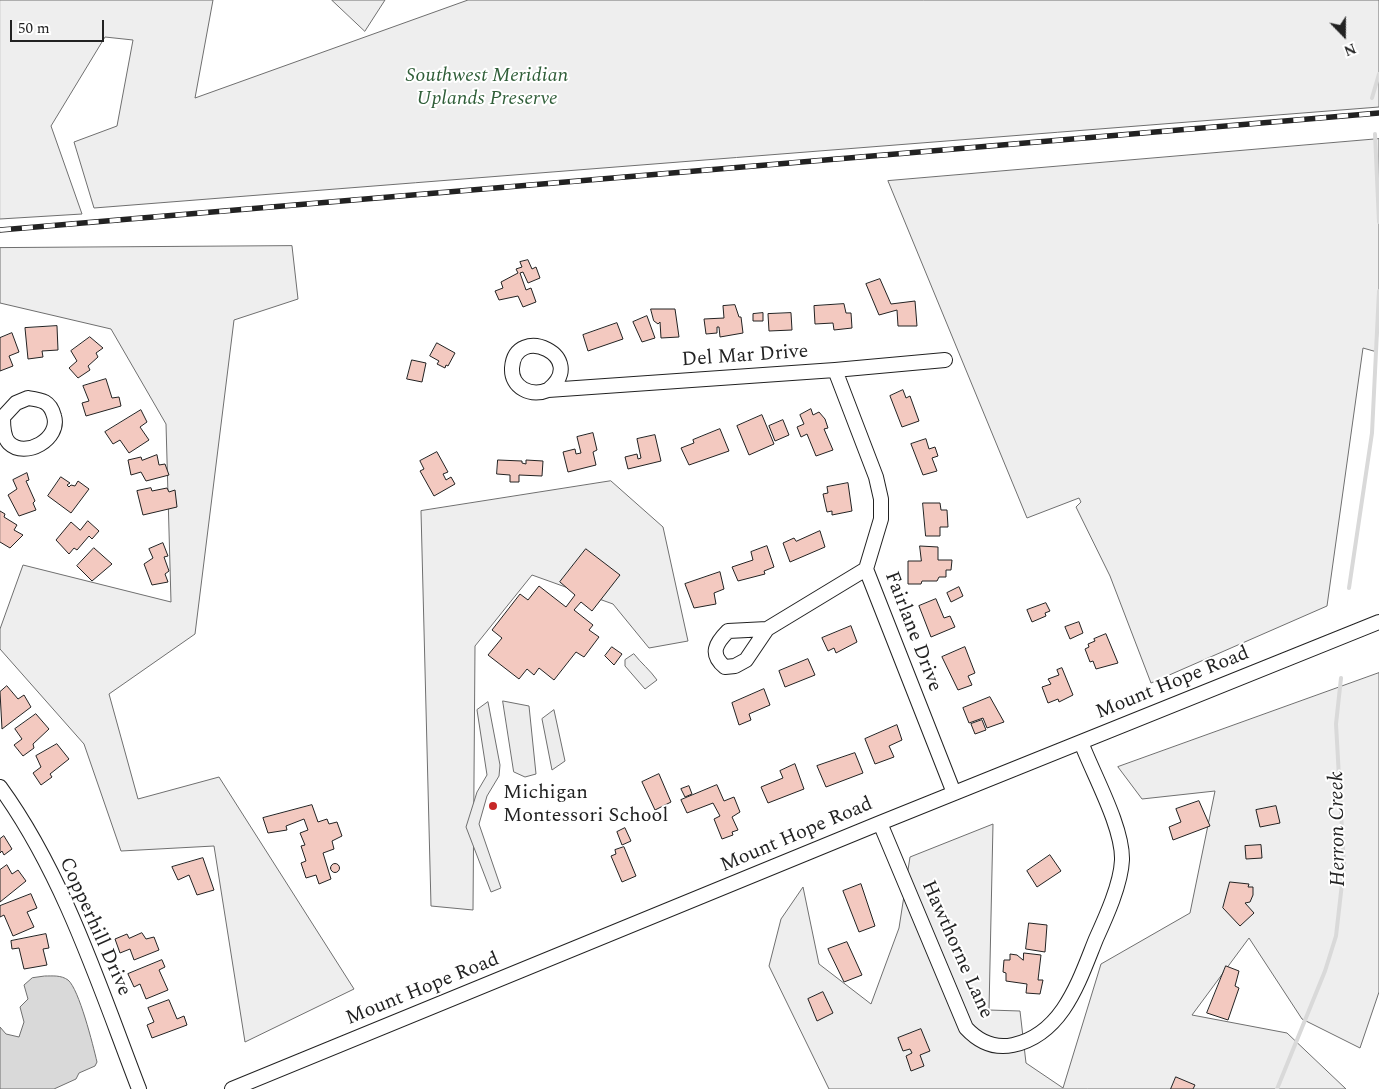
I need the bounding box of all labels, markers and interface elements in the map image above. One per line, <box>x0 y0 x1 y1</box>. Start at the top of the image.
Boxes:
scale bar <box>12 10 106 42</box>
north arrow <box>1319 10 1369 60</box>
text: 50 m <box>18 17 50 40</box>
text: N <box>1341 37 1359 61</box>
park label: Southwest Meridian Uplands Preserve <box>406 65 568 112</box>
street label: Del Mar Drive <box>681 341 809 373</box>
street label: Fairlane Drive <box>878 569 946 695</box>
street label: Mount Hope Road <box>1093 642 1253 726</box>
water label: Herron Creek <box>1325 771 1353 887</box>
place label: Michigan Montessori School <box>503 782 668 829</box>
street label: Mount Hope Road <box>717 793 877 879</box>
marker: Michigan Montessori School <box>487 800 499 812</box>
street label: Copperhill Drive <box>53 854 135 1000</box>
street label: Hawthorne Lane <box>915 877 997 1023</box>
street label: Mount Hope Road <box>343 948 503 1032</box>

